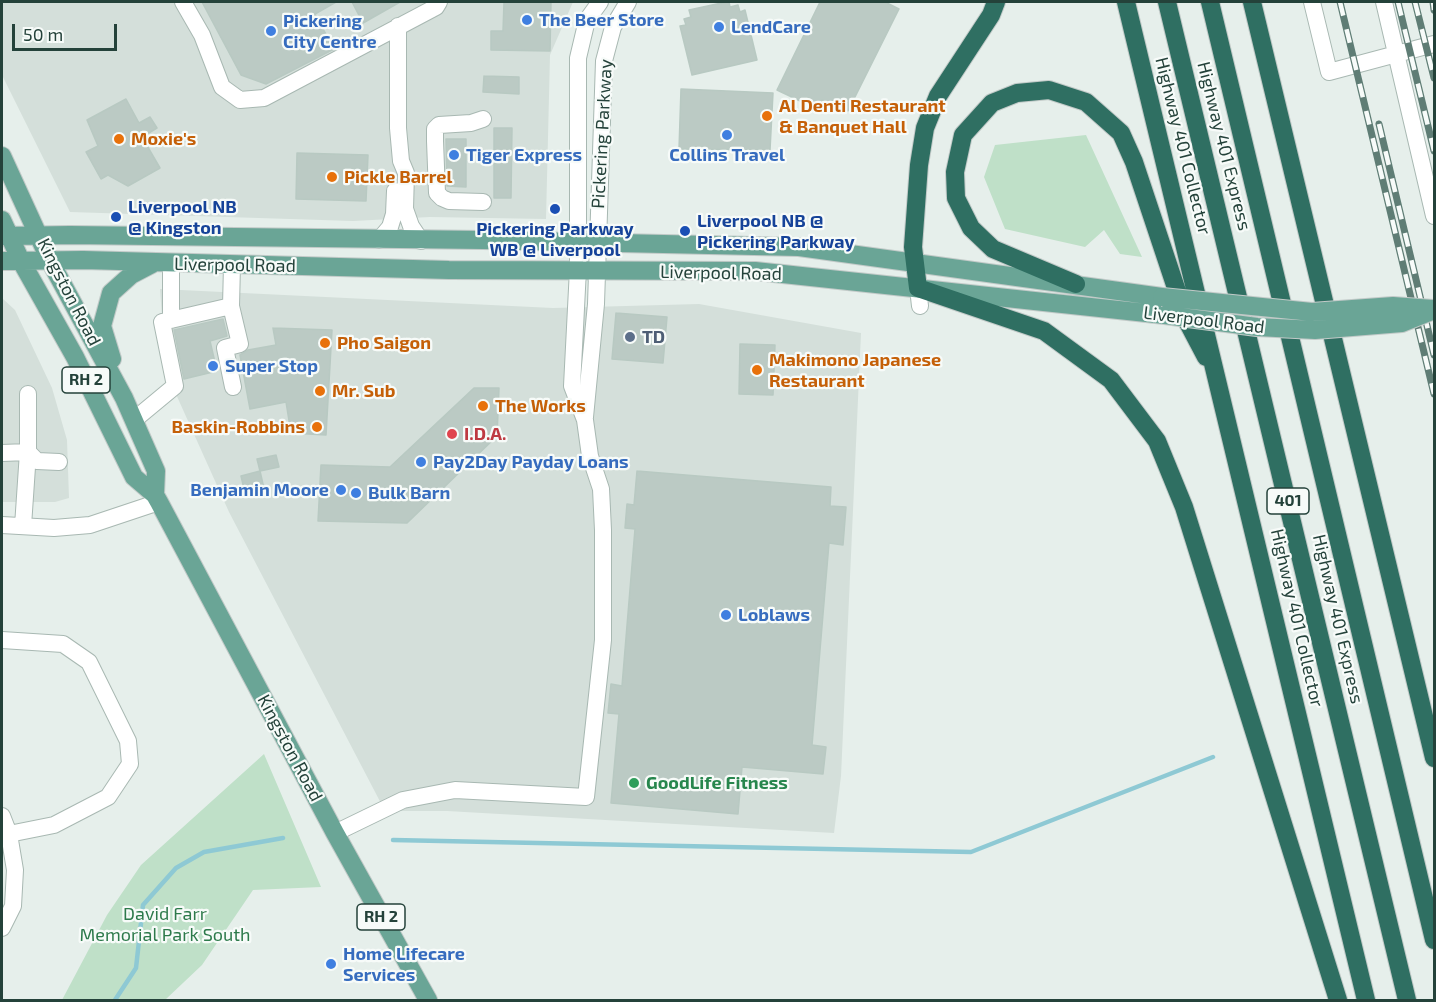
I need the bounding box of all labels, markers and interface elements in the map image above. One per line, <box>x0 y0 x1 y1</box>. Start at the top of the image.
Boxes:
place label: The Beer Store <box>539 9 664 31</box>
place label: Pickering City Centre <box>283 10 377 52</box>
scale bar <box>15 12 120 50</box>
marker: The Beer Store <box>520 13 534 27</box>
place label: LendCare <box>731 16 811 38</box>
marker: LendCare <box>712 20 726 34</box>
text: 50 m <box>23 23 63 45</box>
marker: Pickering City Centre <box>264 24 278 38</box>
street label: Highway 401 Collector <box>1150 55 1216 237</box>
street label: Pickering Parkway <box>587 59 617 209</box>
street label: Highway 401 Express <box>1193 59 1255 233</box>
place label: Al Denti Restaurant & Banquet Hall <box>779 95 946 138</box>
marker: Al Denti Restaurant & Banquet Hall <box>760 109 774 123</box>
place label: Moxie's <box>131 128 196 150</box>
marker: Collins Travel <box>720 128 734 142</box>
marker: Moxie's <box>112 132 126 146</box>
place label: Tiger Express <box>466 144 582 166</box>
place label: Collins Travel <box>669 144 785 166</box>
marker: Tiger Express <box>447 148 461 162</box>
place label: Pickle Barrel <box>344 166 452 188</box>
marker: Pickle Barrel <box>325 170 339 184</box>
place label: Liverpool NB @ Kingston <box>128 196 237 238</box>
marker: Pickering Parkway WB @ Liverpool <box>548 202 562 216</box>
marker: Liverpool NB @ Kingston <box>109 210 123 224</box>
place label: Liverpool NB @ Pickering Parkway <box>697 210 855 252</box>
place label: Pickering Parkway WB @ Liverpool <box>476 218 634 260</box>
marker: Liverpool NB @ Pickering Parkway <box>678 224 692 238</box>
street label: Kingston Road <box>33 235 105 349</box>
street label: Liverpool Road <box>174 253 296 277</box>
street label: Liverpool Road <box>660 261 782 285</box>
street label: Liverpool Road <box>1142 302 1266 338</box>
place label: TD <box>642 326 665 348</box>
marker: TD <box>623 330 637 344</box>
place label: Pho Saigon <box>337 332 431 354</box>
marker: Pho Saigon <box>318 336 332 350</box>
place label: Makimono Japanese Restaurant <box>769 349 941 392</box>
place label: Super Stop <box>225 355 318 377</box>
marker: Super Stop <box>206 359 220 373</box>
marker: Makimono Japanese Restaurant <box>750 363 764 377</box>
road number: RH 2 <box>62 367 110 393</box>
place label: Mr. Sub <box>332 380 395 402</box>
marker: Mr. Sub <box>313 384 327 398</box>
place label: The Works <box>495 395 586 417</box>
marker: The Works <box>476 399 490 413</box>
place label: Baskin-Robbins <box>171 416 305 438</box>
marker: Baskin-Robbins <box>310 420 324 434</box>
place label: I.D.A. <box>464 423 506 445</box>
marker: I.D.A. <box>445 427 459 441</box>
place label: Pay2Day Payday Loans <box>433 451 629 473</box>
marker: Pay2Day Payday Loans <box>414 455 428 469</box>
place label: Benjamin Moore <box>190 479 329 501</box>
place label: Bulk Barn <box>368 482 450 504</box>
marker: Benjamin Moore <box>334 483 348 497</box>
marker: Bulk Barn <box>349 486 363 500</box>
road number: 401 <box>1267 488 1309 514</box>
street label: Highway 401 Collector <box>1266 527 1328 709</box>
street label: Highway 401 Express <box>1308 532 1368 706</box>
place label: Loblaws <box>738 604 810 626</box>
marker: Loblaws <box>719 608 733 622</box>
street label: Kingston Road <box>253 691 327 805</box>
place label: GoodLife Fitness <box>646 772 788 794</box>
marker: GoodLife Fitness <box>627 776 641 790</box>
park label: David Farr Memorial Park South <box>79 903 251 946</box>
road number: RH 2 <box>357 904 405 930</box>
place label: Home Lifecare Services <box>343 943 465 986</box>
marker: Home Lifecare Services <box>324 957 338 971</box>

